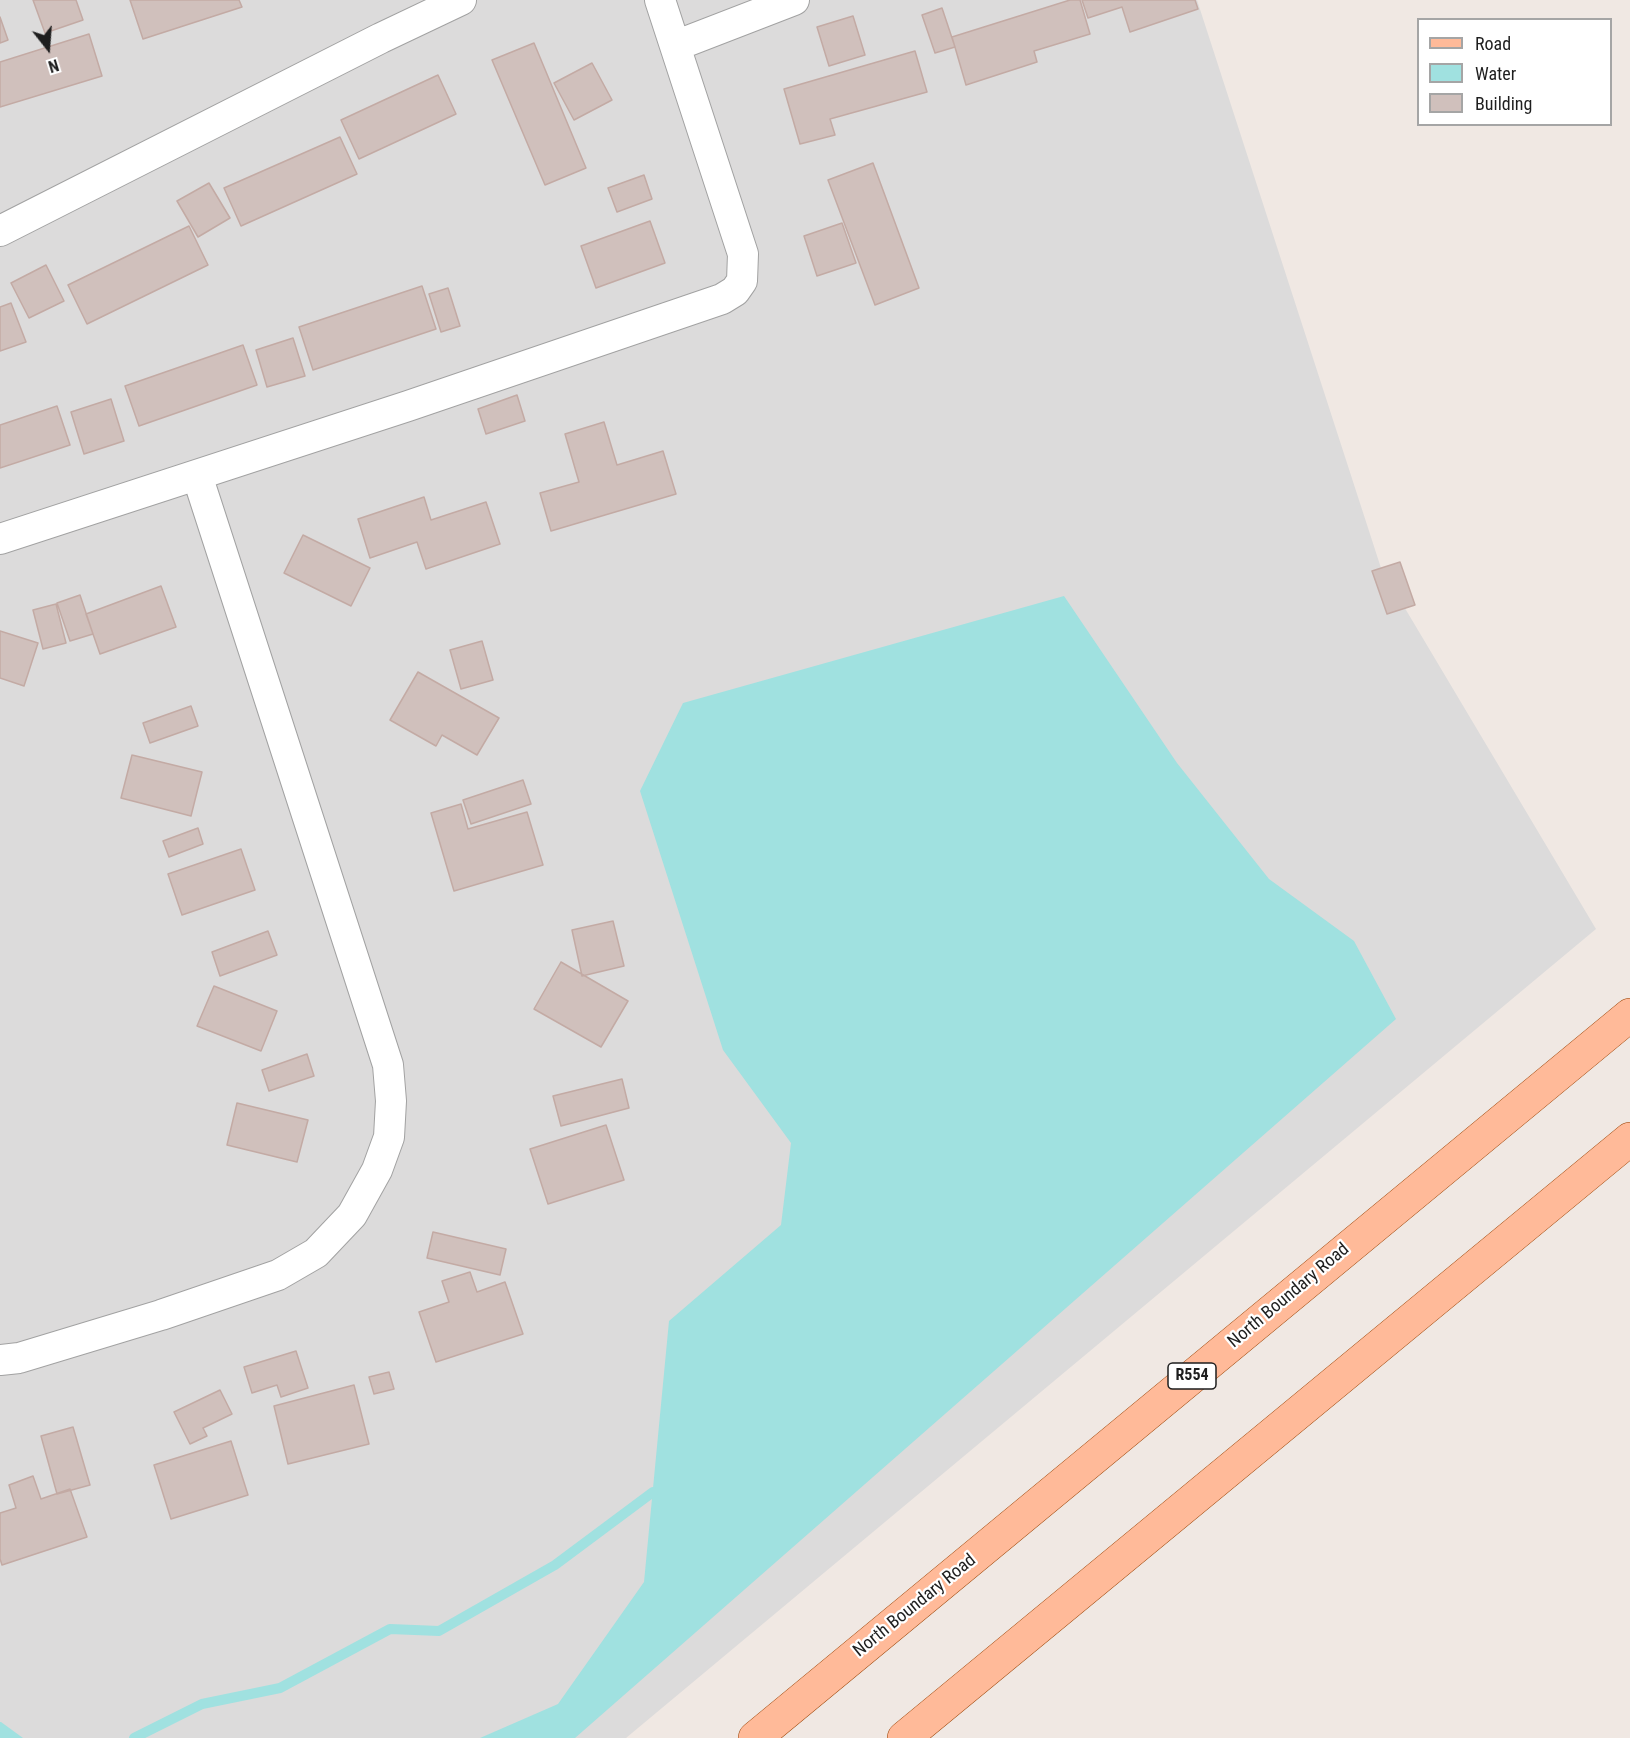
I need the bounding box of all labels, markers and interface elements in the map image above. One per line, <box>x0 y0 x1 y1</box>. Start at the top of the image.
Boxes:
north arrow <box>18 18 78 78</box>
legend <box>1417 18 1612 126</box>
text: Road <box>1475 33 1511 54</box>
text: N <box>46 55 61 76</box>
text: Water <box>1475 63 1516 84</box>
text: Building <box>1475 93 1532 114</box>
street label: North Boundary Road <box>1224 1239 1354 1353</box>
road number: R554 <box>1168 1363 1216 1389</box>
street label: North Boundary Road <box>849 1550 981 1662</box>

